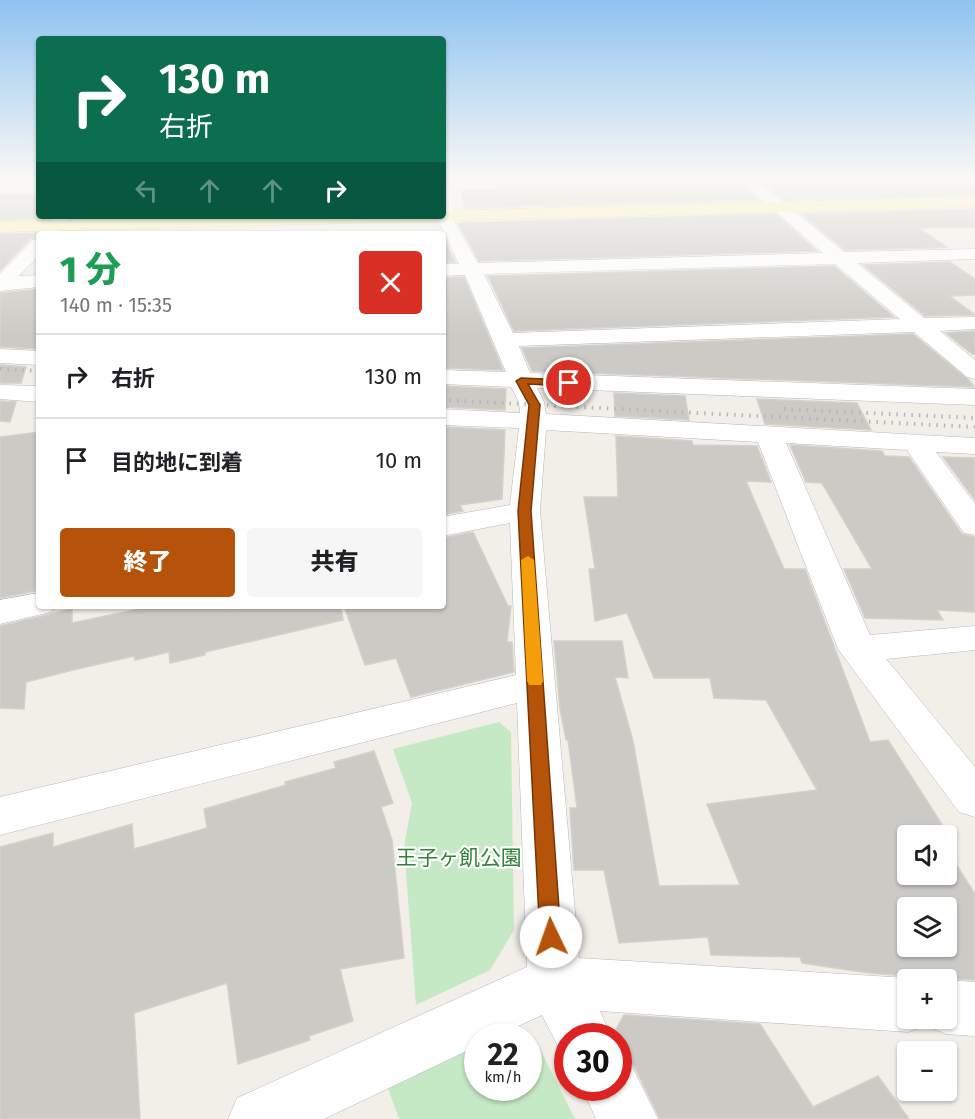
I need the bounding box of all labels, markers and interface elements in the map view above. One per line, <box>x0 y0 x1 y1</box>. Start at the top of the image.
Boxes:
text: 130 m <box>159 54 270 104</box>
icon: right <box>60 60 138 138</box>
text: 右折 <box>159 111 213 143</box>
icon: left <box>130 174 163 207</box>
icon: ahead <box>193 174 226 207</box>
icon: ahead <box>256 174 289 207</box>
icon: right <box>319 174 352 207</box>
text: 1 分 <box>60 248 121 292</box>
button: close <box>359 251 422 314</box>
text: 140 m · 15:35 <box>60 293 172 317</box>
pin <box>543 357 594 408</box>
icon: right <box>60 360 93 393</box>
text: 130 m <box>365 363 422 390</box>
text: 右折 <box>111 365 155 392</box>
icon: arrive <box>552 366 585 399</box>
icon: arrive <box>60 444 93 477</box>
text: 10 m <box>376 447 422 474</box>
text: 目的地に到着 <box>111 449 243 476</box>
button: 終了 <box>60 528 235 597</box>
button: 共有 <box>247 528 422 597</box>
map controls <box>897 825 957 1101</box>
button: sound <box>897 825 957 885</box>
park label: 王子ヶ飢公園 <box>396 845 522 871</box>
button: layers <box>897 897 957 957</box>
position arrow <box>519 905 583 969</box>
button: + <box>897 969 957 1029</box>
speed limit sign: 30 <box>554 1023 632 1101</box>
text: 22 <box>487 1037 519 1073</box>
button: − <box>897 1041 957 1101</box>
text: km/h <box>484 1068 522 1086</box>

